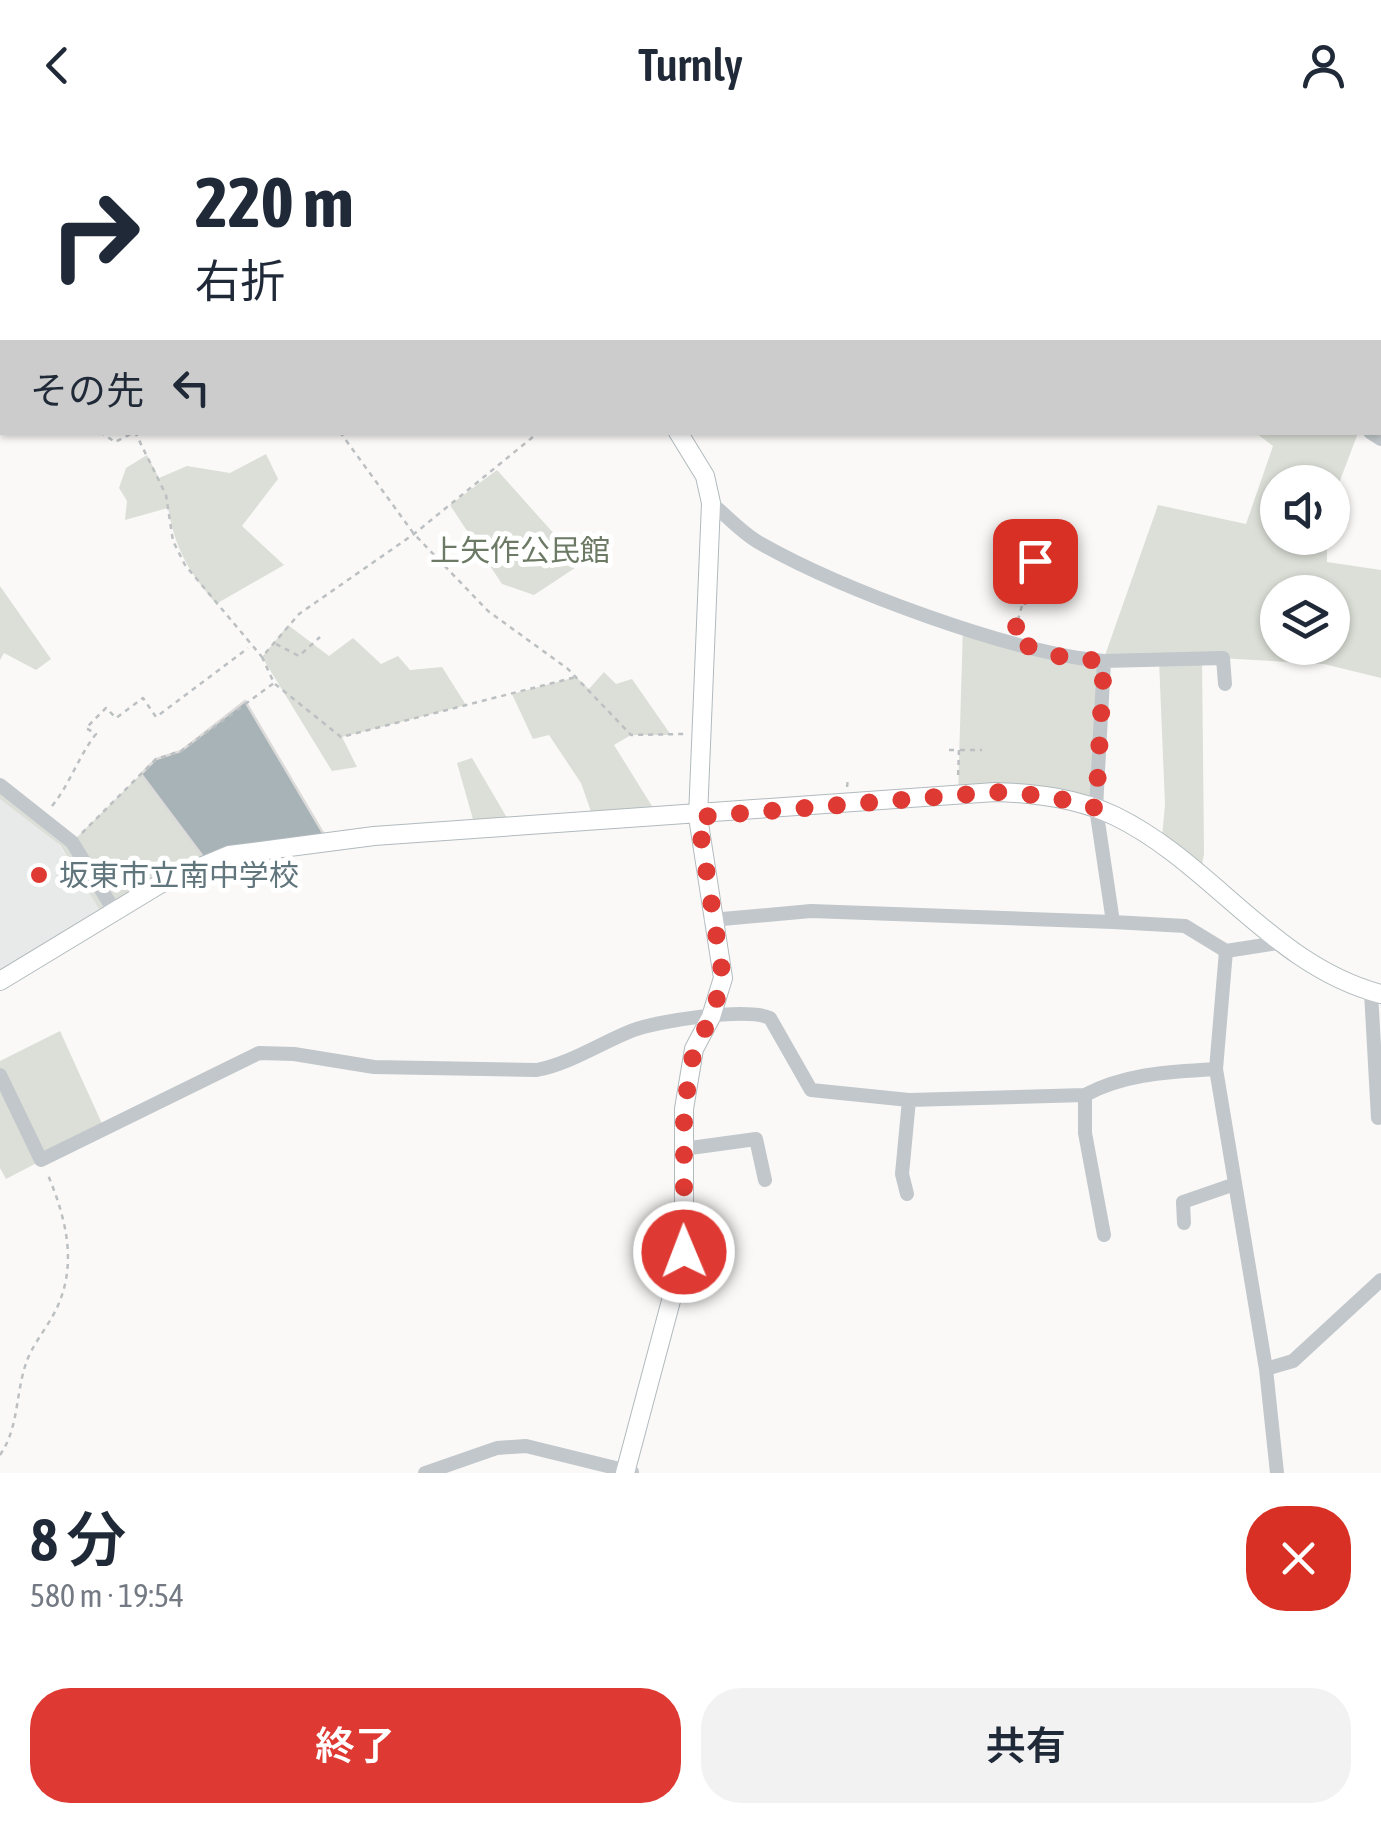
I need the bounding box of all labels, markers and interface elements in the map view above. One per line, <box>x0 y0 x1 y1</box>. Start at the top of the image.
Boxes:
icon: back <box>30 38 85 93</box>
icon: person <box>1296 38 1351 93</box>
text: Turnly <box>638 39 743 91</box>
text: 220 m <box>195 162 354 242</box>
icon: right <box>30 170 160 300</box>
text: 右折 <box>195 255 285 307</box>
icon: left <box>164 360 219 415</box>
text: その先 <box>30 369 144 412</box>
map controls <box>1260 465 1350 665</box>
button: sound <box>1260 465 1350 555</box>
pin <box>993 519 1078 604</box>
park label: 上矢作公民館 <box>430 533 610 567</box>
icon: arrive <box>1008 534 1063 589</box>
button: layers <box>1260 575 1350 665</box>
place label: 坂東市立南中学校 <box>59 858 299 892</box>
marker: 坂東市立南中学校 <box>28 864 50 886</box>
position arrow <box>632 1200 736 1304</box>
text: 8 分 <box>30 1505 126 1574</box>
button: close <box>1246 1506 1351 1611</box>
text: 580 m · 19:54 <box>30 1577 184 1614</box>
button: 終了 <box>30 1688 681 1803</box>
button: 共有 <box>701 1688 1351 1803</box>

